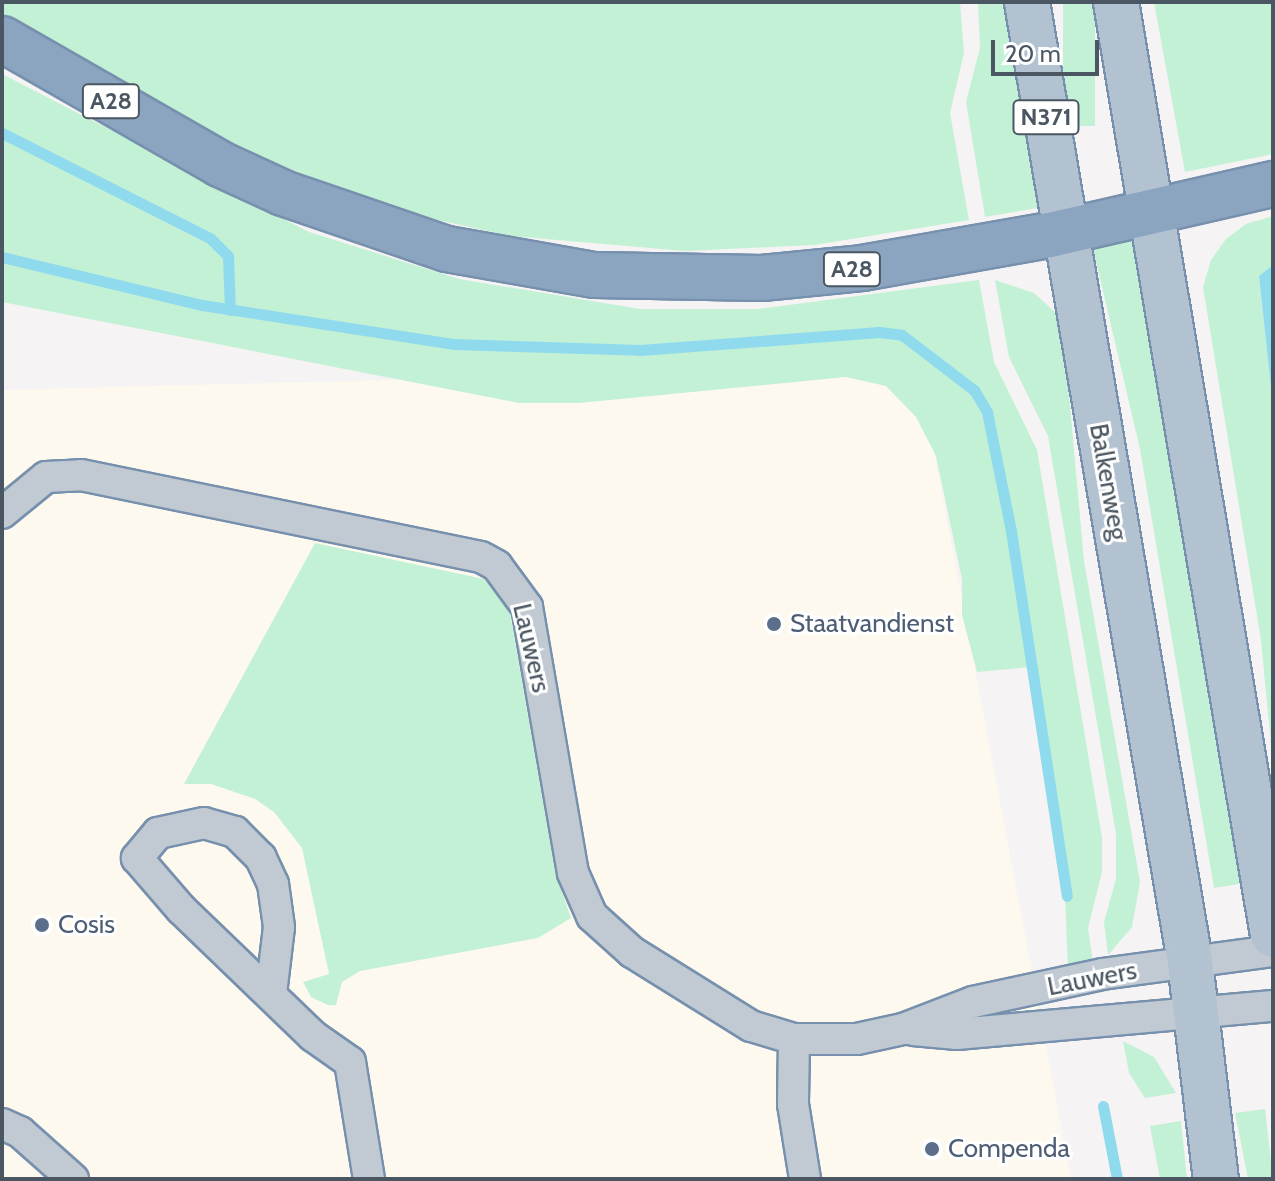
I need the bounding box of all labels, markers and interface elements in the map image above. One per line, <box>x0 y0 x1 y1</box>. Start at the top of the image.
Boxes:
scale bar <box>995 24 1103 74</box>
text: 20 m <box>1005 39 1061 68</box>
road number: A28 <box>81 81 141 121</box>
road number: N371 <box>1012 97 1080 137</box>
road number: A28 <box>822 249 882 289</box>
street label: Balkenweg <box>1082 421 1134 543</box>
street label: Lauwers <box>506 601 556 695</box>
place label: Staatvandienst <box>790 608 954 640</box>
marker: Staatvandienst <box>765 615 783 633</box>
place label: Cosis <box>58 909 115 941</box>
marker: Cosis <box>33 916 51 934</box>
street label: Lauwers <box>1045 955 1139 1003</box>
place label: Compenda <box>948 1133 1070 1165</box>
marker: Compenda <box>923 1140 941 1158</box>

